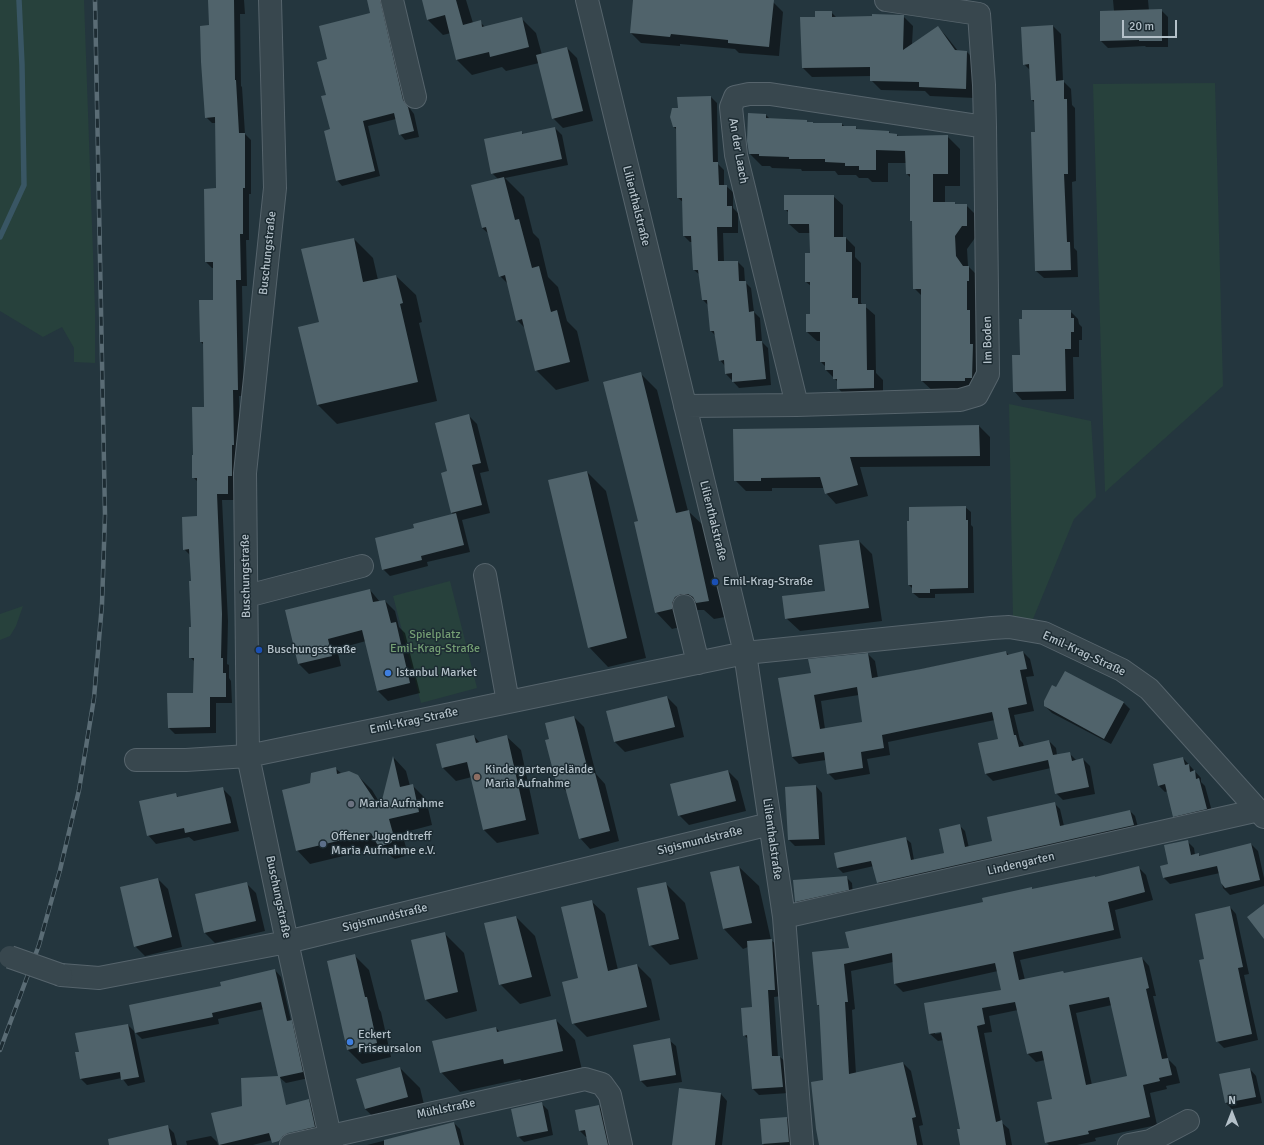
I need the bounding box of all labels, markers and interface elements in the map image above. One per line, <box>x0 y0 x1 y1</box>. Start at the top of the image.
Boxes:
scale bar <box>1124 12 1179 38</box>
text: 20 m <box>1129 19 1154 34</box>
street label: An der Laach <box>725 117 751 185</box>
street label: Lilienthalstraße <box>619 164 653 248</box>
street label: Buschungstraße <box>256 210 280 296</box>
street label: Im Boden <box>980 316 996 364</box>
street label: Lilienthalstraße <box>696 479 730 563</box>
street label: Buschungstraße <box>238 534 254 618</box>
place label: Emil-Krag-Straße <box>723 575 813 589</box>
marker: Emil-Krag-Straße <box>710 577 720 587</box>
park label: Spielplatz Emil-Krag-Straße <box>390 628 480 656</box>
street label: Emil-Krag-Straße <box>1040 628 1128 680</box>
place label: Buschungsstraße <box>267 643 356 657</box>
marker: Buschungsstraße <box>254 645 264 655</box>
place label: Istanbul Market <box>396 666 477 680</box>
marker: Istanbul Market <box>383 668 393 678</box>
street label: Emil-Krag-Straße <box>368 705 460 737</box>
place label: Kindergartengelände Maria Aufnahme <box>485 763 593 791</box>
marker: Kindergartengelände Maria Aufnahme <box>472 772 482 782</box>
place label: Maria Aufnahme <box>359 797 444 811</box>
street label: Lilienthalstraße <box>759 797 785 881</box>
marker: Maria Aufnahme <box>346 799 356 809</box>
street label: Sigismundstraße <box>656 823 744 859</box>
place label: Offener Jugendtreff Maria Aufnahme e.V. <box>331 830 436 858</box>
marker: Offener Jugendtreff Maria Aufnahme e.V. <box>318 839 328 849</box>
street label: Lindengarten <box>986 849 1056 879</box>
street label: Buschungstraße <box>262 854 294 940</box>
street label: Sigismundstraße <box>341 900 429 936</box>
place label: Eckert Friseursalon <box>358 1028 422 1056</box>
marker: Eckert Friseursalon <box>345 1037 355 1047</box>
north arrow <box>1212 1093 1252 1133</box>
text: N <box>1228 1094 1236 1107</box>
street label: Mühlstraße <box>415 1096 477 1122</box>

